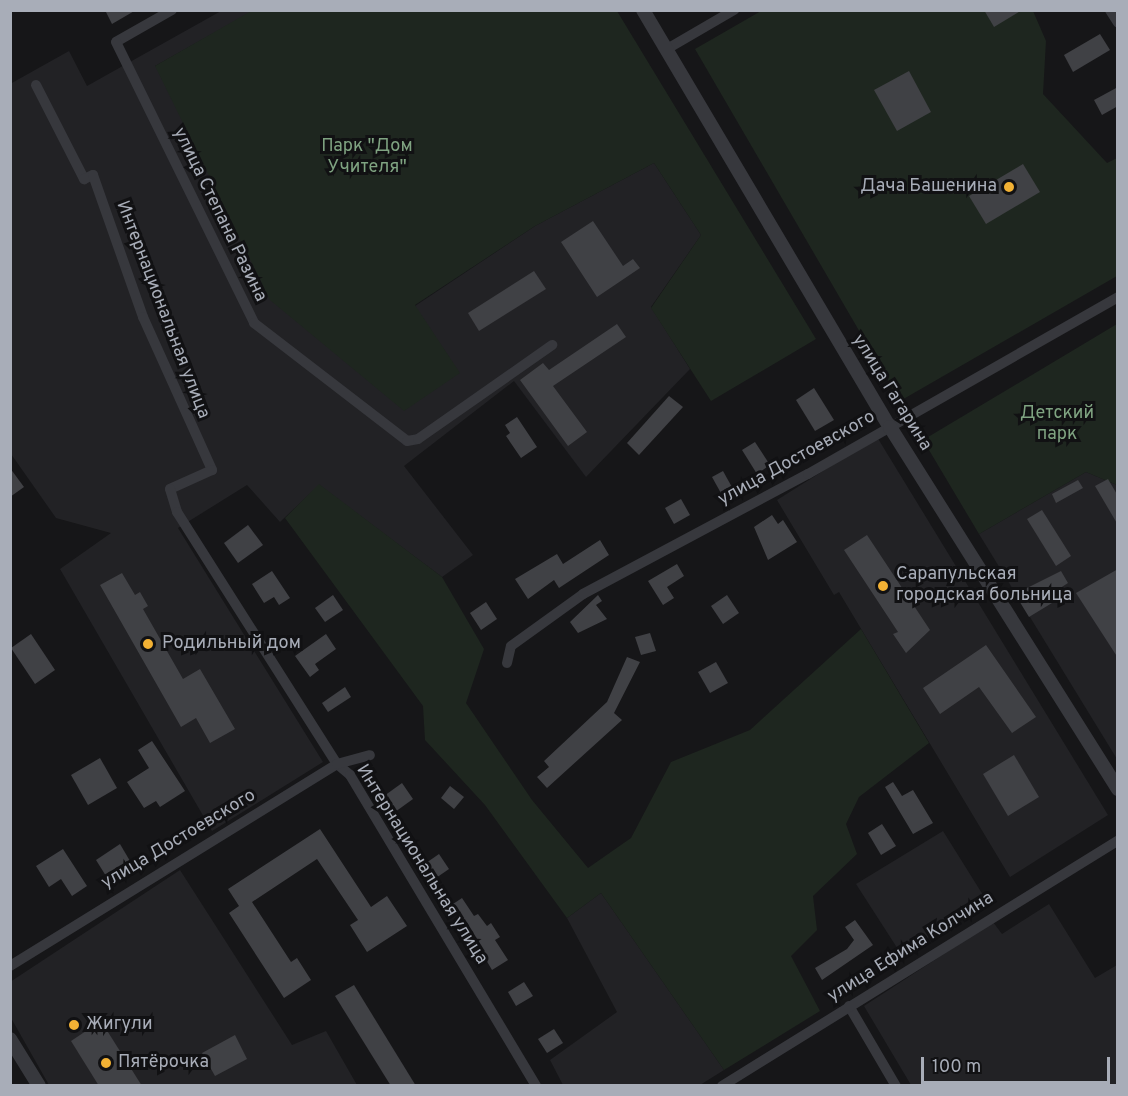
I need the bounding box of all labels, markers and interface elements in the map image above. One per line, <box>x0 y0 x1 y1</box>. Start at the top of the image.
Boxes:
street label: улица Степана Разина <box>167 124 271 306</box>
park label: Парк "Дом Учителя" <box>321 137 413 180</box>
place label: Дача Башенина <box>860 176 997 198</box>
marker: Дача Башенина <box>1002 180 1016 194</box>
street label: Интернациональная улица <box>110 198 214 422</box>
street label: улица Гагарина <box>847 331 935 455</box>
park label: Детский парк <box>1020 404 1094 446</box>
street label: улица Достоевского <box>715 407 879 511</box>
place label: Сарапульская городская больница <box>896 565 1072 608</box>
marker: Сарапульская городская больница <box>874 577 892 595</box>
place label: Родильный дом <box>162 633 301 655</box>
marker: Родильный дом <box>139 635 157 653</box>
street label: Интернациональная улица <box>351 761 491 969</box>
street label: улица Достоевского <box>98 785 260 895</box>
street label: улица Ефима Колчина <box>824 888 998 1008</box>
place label: Жигули <box>86 1014 153 1036</box>
marker: Жигули <box>67 1018 81 1032</box>
scale bar <box>924 1045 1113 1083</box>
place label: Пятёрочка <box>118 1052 209 1074</box>
marker: Пятёрочка <box>99 1056 113 1070</box>
text: 100 m <box>932 1056 981 1079</box>

